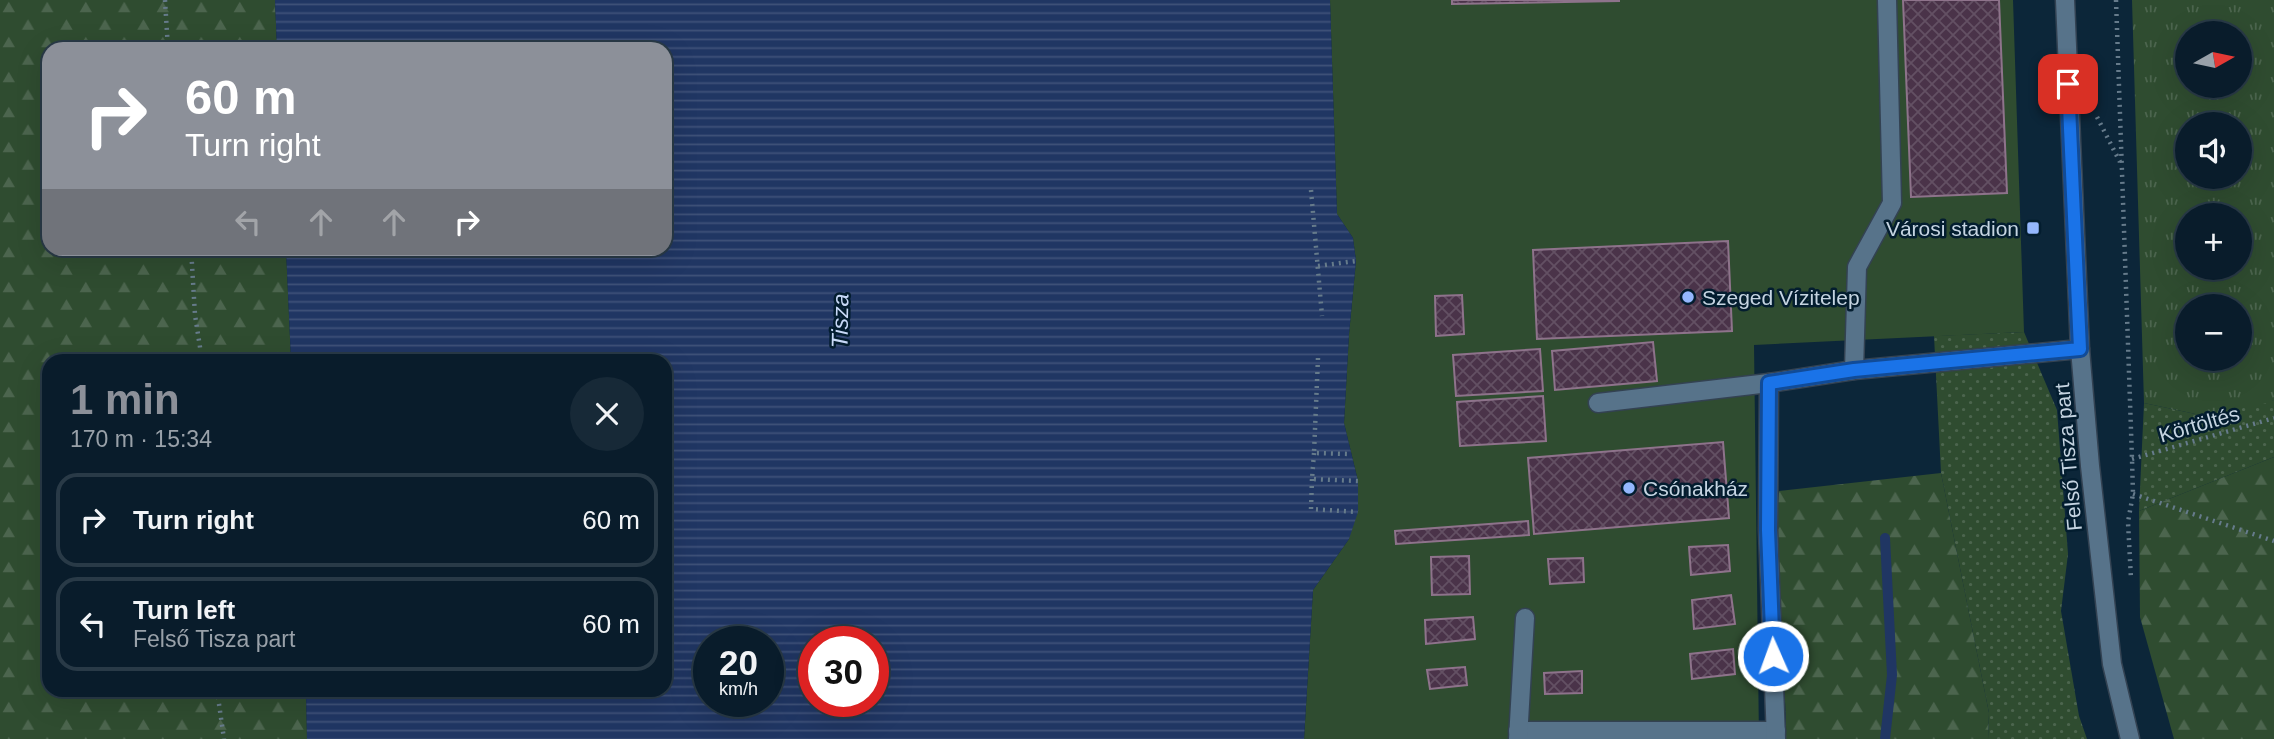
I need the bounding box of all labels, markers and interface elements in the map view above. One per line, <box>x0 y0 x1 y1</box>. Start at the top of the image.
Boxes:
north arrow <box>2175 21 2252 98</box>
map controls <box>2175 21 2252 371</box>
pin <box>2038 54 2098 114</box>
icon: arrive <box>2049 65 2087 103</box>
icon: right <box>70 70 161 161</box>
text: 60 m <box>185 70 297 124</box>
button: sound <box>2175 112 2252 189</box>
text: Turn right <box>185 127 321 163</box>
icon: left <box>229 203 267 241</box>
icon: ahead <box>302 203 340 241</box>
icon: ahead <box>375 203 413 241</box>
icon: right <box>448 203 486 241</box>
button: + <box>2175 203 2252 280</box>
place label: Városi stadion <box>1886 217 2019 240</box>
marker: Városi stadion <box>2025 220 2041 236</box>
place label: Szeged Vízitelep <box>1702 286 1860 309</box>
marker: Szeged Vízitelep <box>1680 289 1696 305</box>
water label: Tisza <box>827 293 853 349</box>
button: − <box>2175 294 2252 371</box>
text: 1 min <box>70 376 180 423</box>
button: close <box>570 377 644 451</box>
street label: Felső Tisza part <box>2050 382 2086 532</box>
street label: Körtöltés <box>2156 402 2242 446</box>
text: 170 m · 15:34 <box>70 426 212 452</box>
place label: Csónakház <box>1643 477 1748 500</box>
marker: Csónakház <box>1621 480 1637 496</box>
icon: right <box>74 501 112 539</box>
text: Turn right <box>133 505 254 535</box>
text: 60 m <box>582 505 640 535</box>
text: Turn left <box>133 595 235 625</box>
icon: left <box>74 605 112 643</box>
text: 60 m <box>582 609 640 639</box>
position arrow <box>1736 619 1810 693</box>
text: Felső Tisza part <box>133 626 295 652</box>
speed limit sign: 30 <box>798 626 889 717</box>
text: 20 <box>719 643 758 682</box>
text: km/h <box>719 679 758 699</box>

